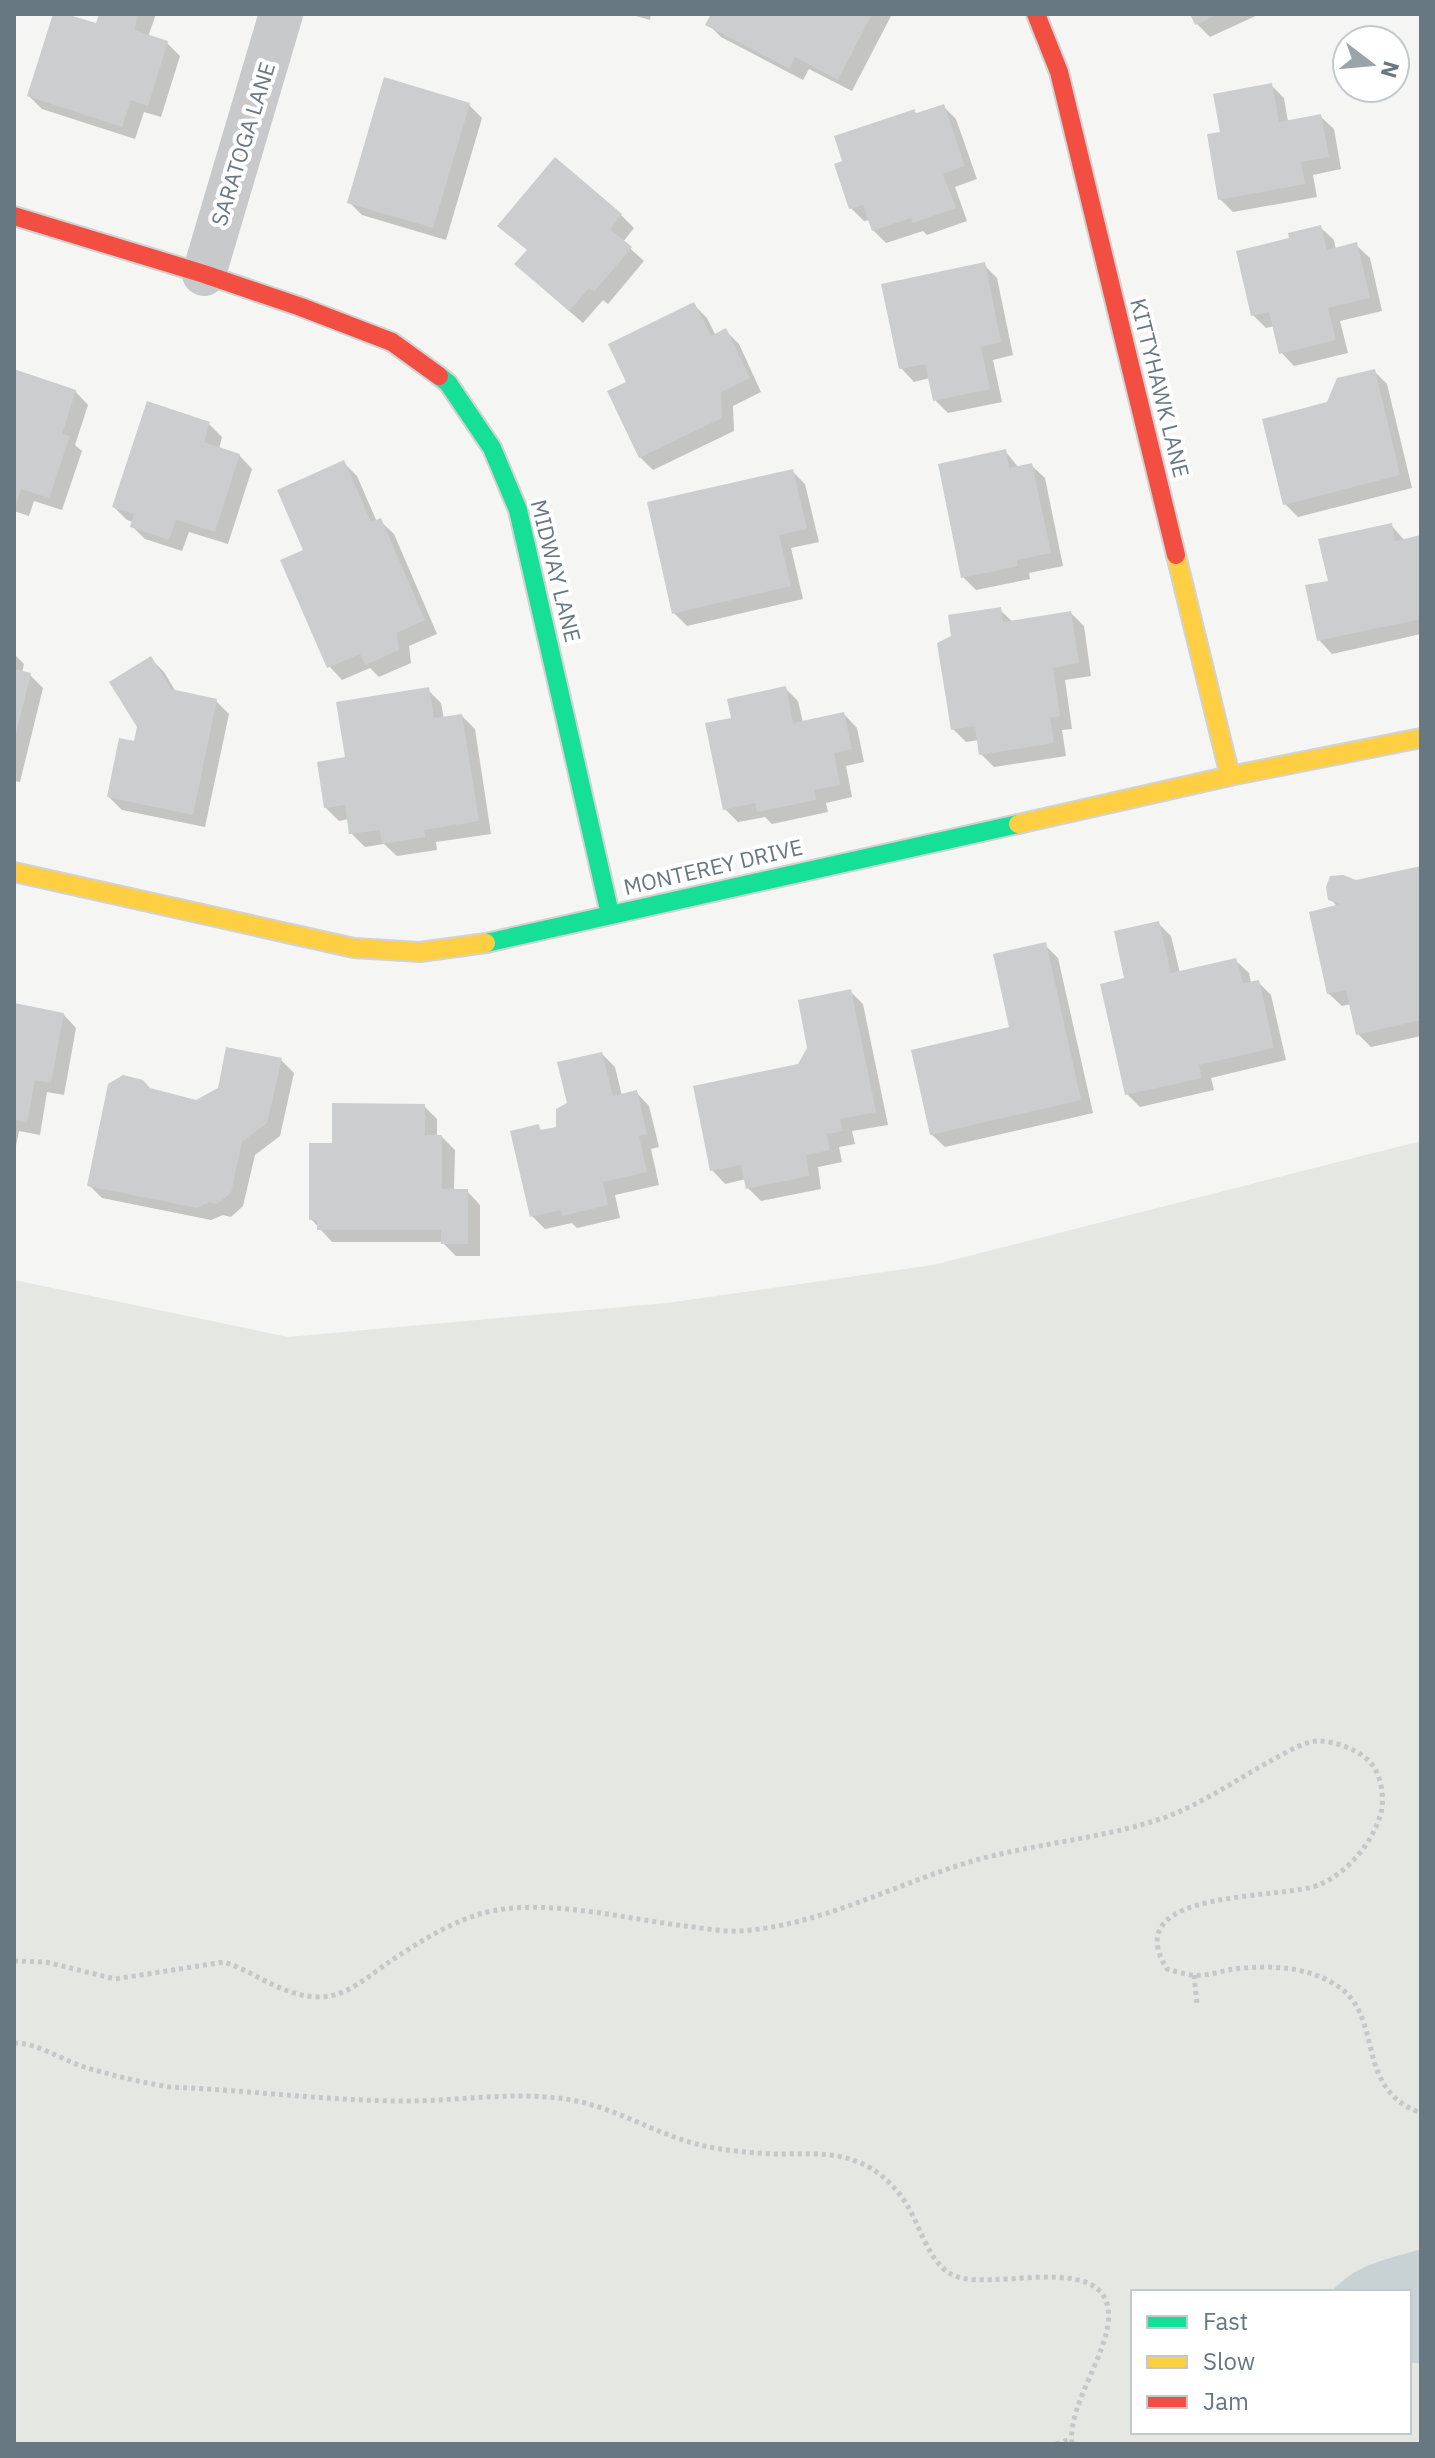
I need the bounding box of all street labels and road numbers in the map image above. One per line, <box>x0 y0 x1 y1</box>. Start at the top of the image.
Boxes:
street label: SARATOGA LANE <box>204 58 281 229</box>
street label: KITTYHAWK LANE <box>1124 295 1197 480</box>
street label: MIDWAY LANE <box>525 497 588 645</box>
street label: MONTEREY DRIVE <box>620 832 805 901</box>

